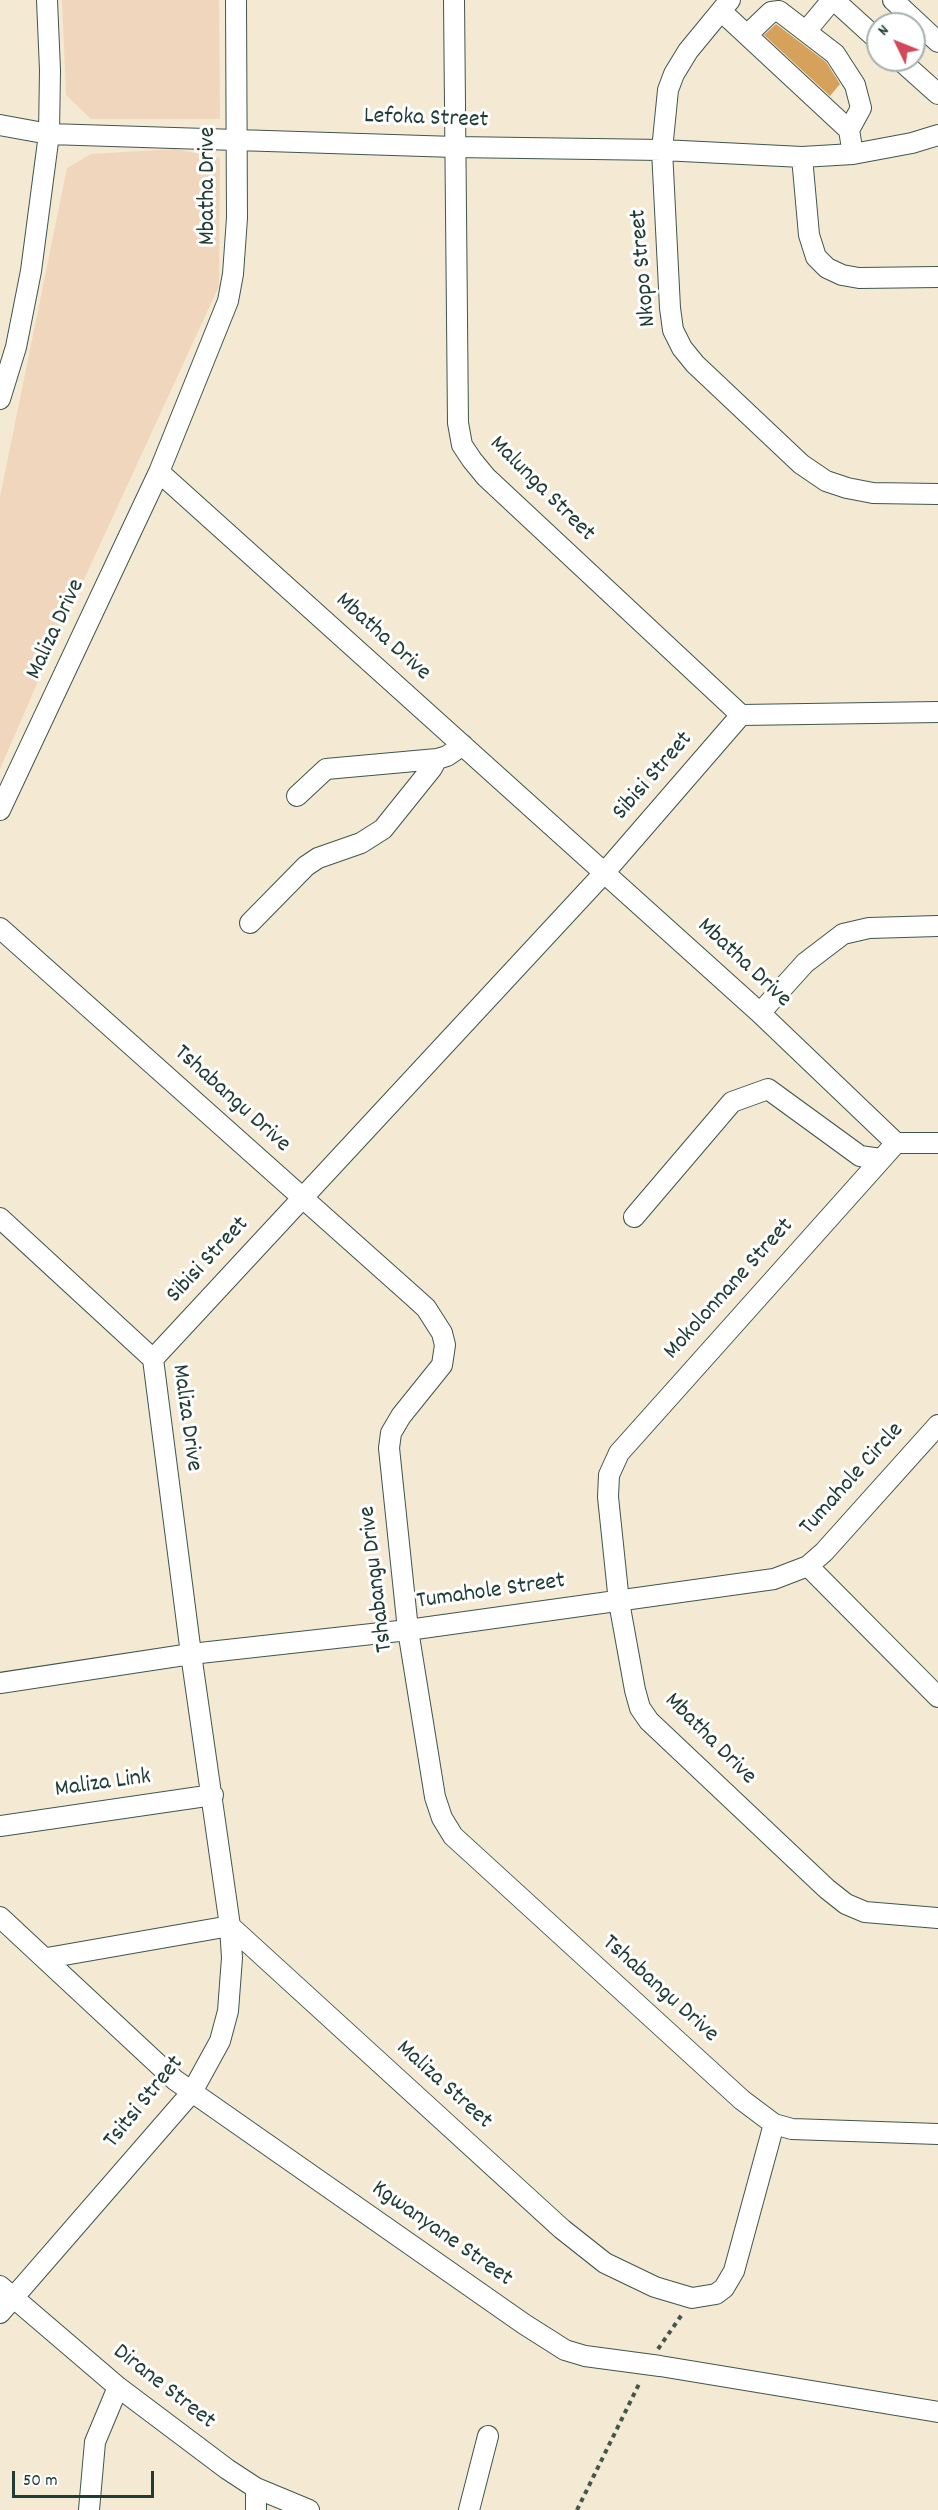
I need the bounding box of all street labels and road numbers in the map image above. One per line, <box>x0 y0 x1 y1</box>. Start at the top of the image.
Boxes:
street label: Lefoka Street <box>363 103 489 137</box>
street label: Mbatha Drive <box>196 127 224 245</box>
street label: Nkopo Street <box>626 208 664 328</box>
street label: Malunga Street <box>482 431 600 549</box>
street label: Maliza Drive <box>21 575 93 685</box>
street label: Mbatha Drive <box>328 588 436 688</box>
street label: Sibisi Street <box>608 727 700 827</box>
street label: Mbatha Drive <box>690 913 796 1015</box>
street label: Tshabangu Drive <box>167 1040 295 1160</box>
street label: Sibisi Street <box>162 1212 256 1310</box>
street label: Mokolonnane Street <box>659 1213 801 1367</box>
street label: Maliza Drive <box>163 1363 207 1473</box>
street label: Tumahole Circle <box>795 1418 911 1542</box>
street label: Tshabangu Drive <box>355 1504 401 1654</box>
street label: Tumahole Street <box>415 1568 567 1618</box>
street label: Mbatha Drive <box>657 1688 761 1792</box>
street label: Maliza Link <box>53 1764 153 1806</box>
street label: Tshabangu Drive <box>595 1930 723 2050</box>
street label: Maliza Street <box>389 2035 497 2137</box>
street label: Tsitsi Street <box>99 2051 191 2155</box>
street label: Kgwanyane Street <box>365 2176 517 2294</box>
street label: Dirane Street <box>106 2339 220 2437</box>

